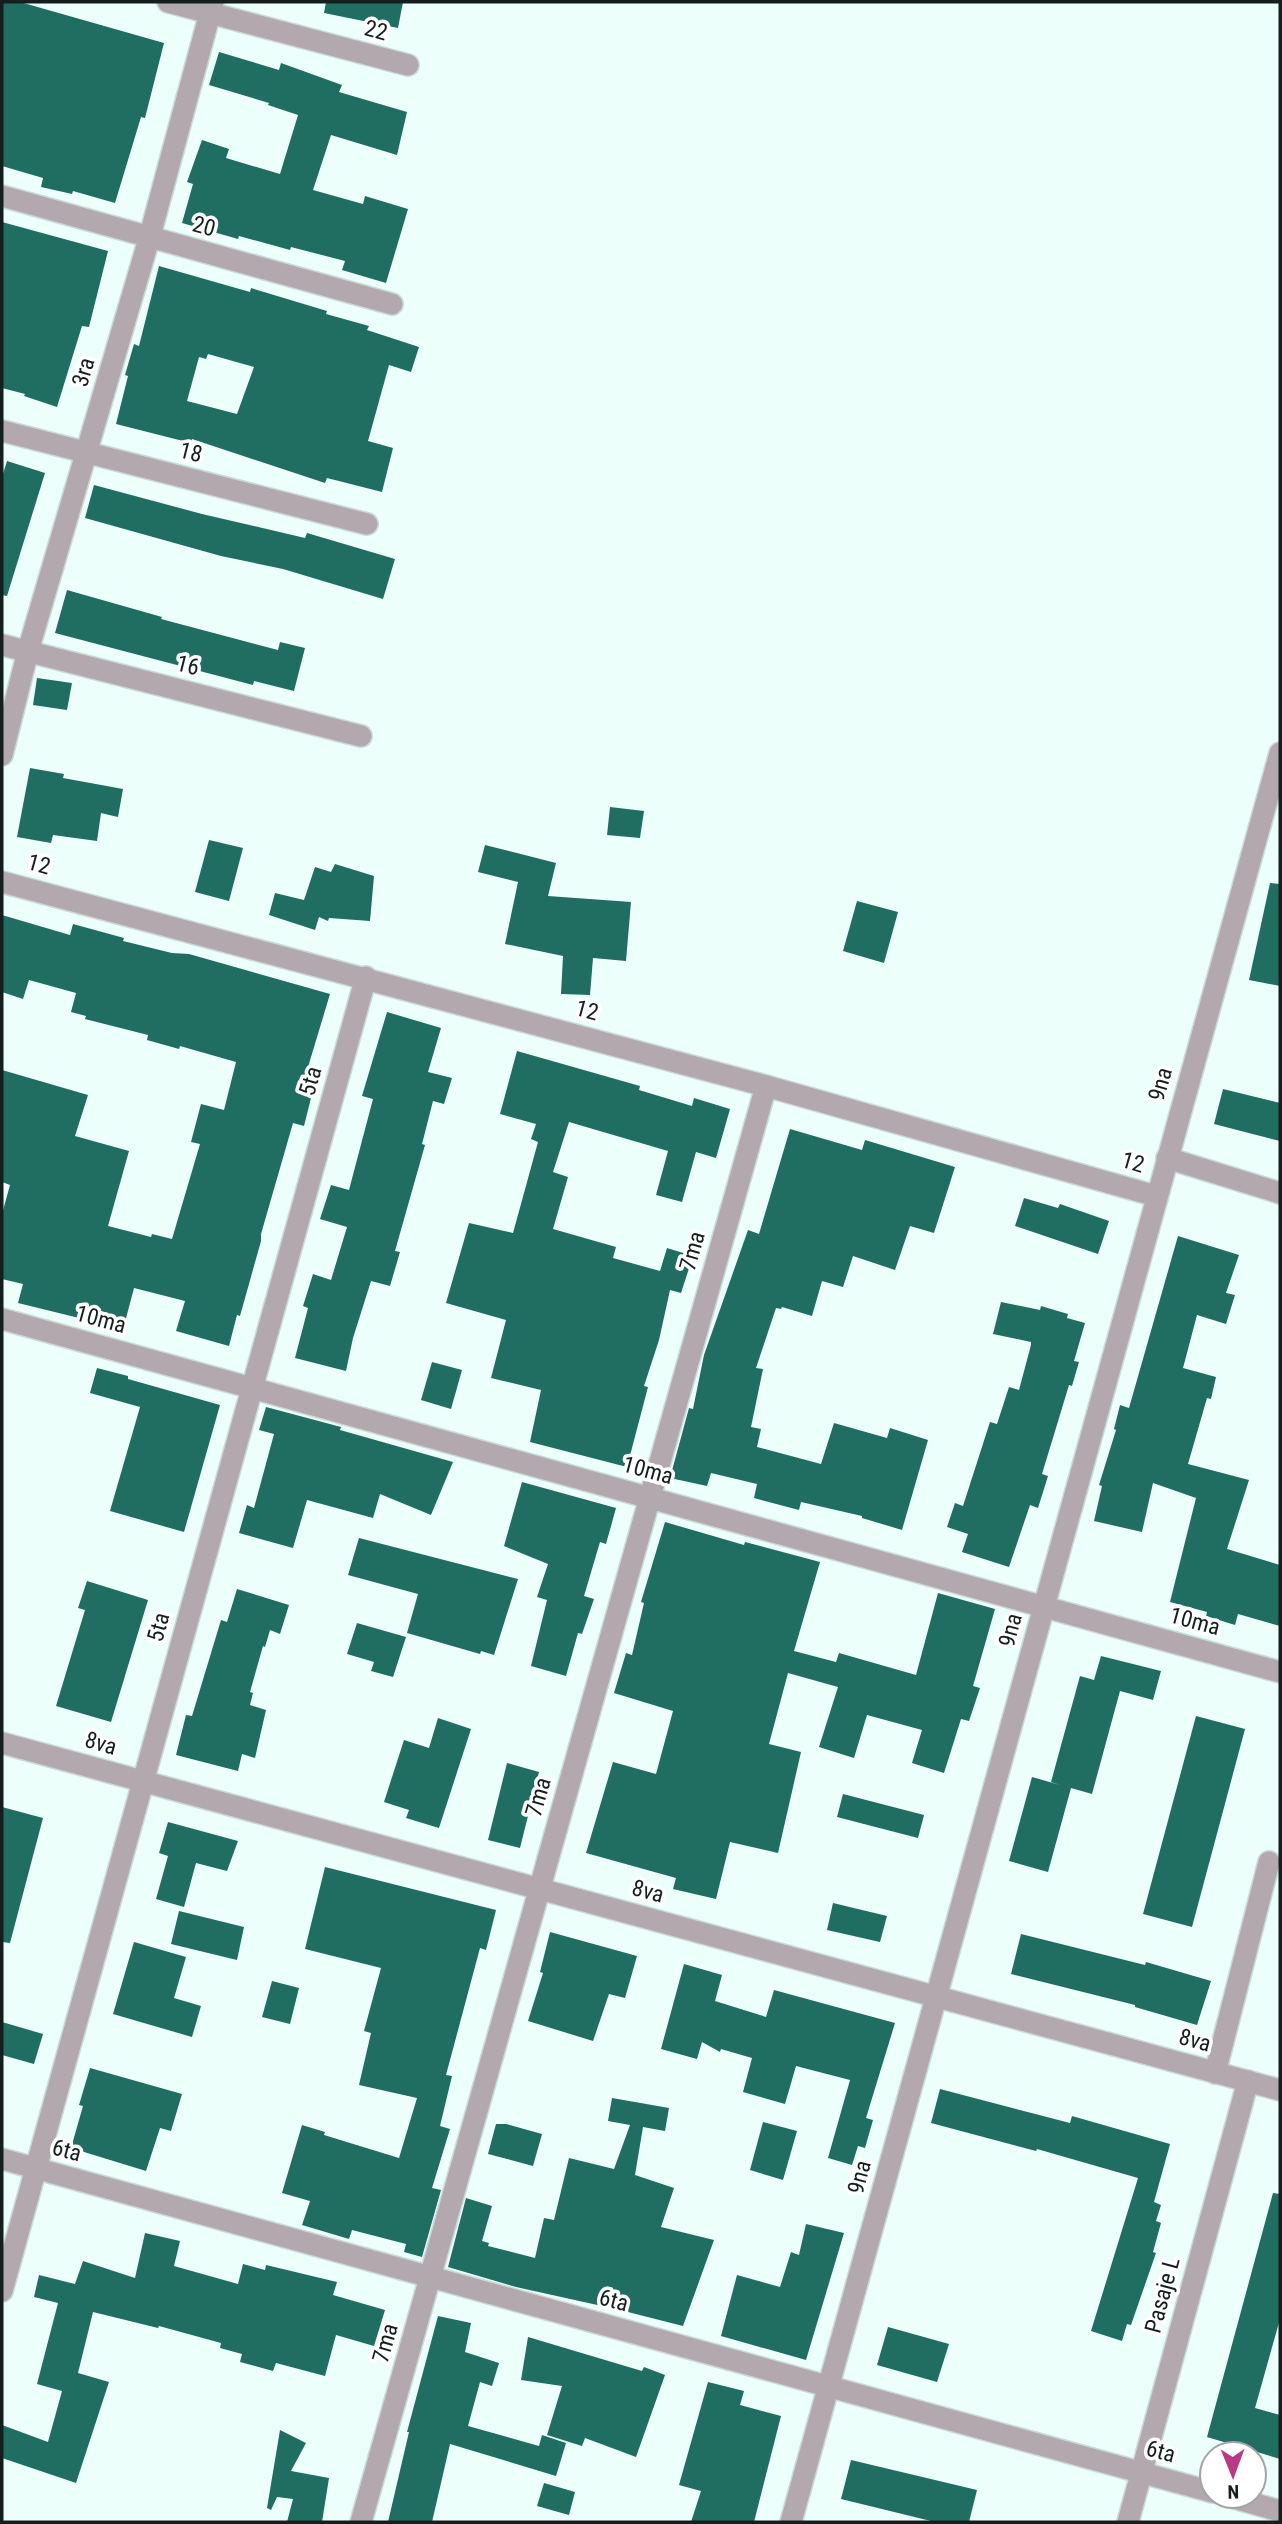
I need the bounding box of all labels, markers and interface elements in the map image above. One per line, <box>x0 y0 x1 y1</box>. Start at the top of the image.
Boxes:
street label: 22 <box>361 15 390 46</box>
street label: 20 <box>189 211 218 242</box>
street label: 3ra <box>67 355 100 390</box>
street label: 18 <box>177 437 205 468</box>
street label: 16 <box>174 650 202 681</box>
street label: 12 <box>24 849 53 880</box>
street label: 12 <box>572 995 601 1026</box>
street label: 5ta <box>293 1063 327 1099</box>
street label: 9na <box>1143 1064 1178 1104</box>
street label: 12 <box>1118 1146 1148 1179</box>
street label: 7ma <box>674 1228 711 1274</box>
street label: 10ma <box>73 1300 129 1339</box>
street label: 10ma <box>620 1451 676 1490</box>
street label: 10ma <box>1167 1602 1223 1641</box>
street label: 5ta <box>142 1610 175 1645</box>
street label: 9na <box>993 1610 1028 1650</box>
street label: 8va <box>82 1726 120 1761</box>
street label: 7ma <box>520 1774 557 1820</box>
street label: 8va <box>629 1874 667 1909</box>
street label: 8va <box>1176 2023 1214 2058</box>
street label: 6ta <box>49 2134 84 2167</box>
street label: 9na <box>842 2157 877 2197</box>
street label: Pasaje L <box>1139 2254 1186 2336</box>
street label: 6ta <box>596 2284 631 2317</box>
street label: 7ma <box>367 2320 404 2366</box>
street label: 6ta <box>1143 2435 1178 2468</box>
north arrow <box>1198 2440 1268 2510</box>
text: N <box>1227 2480 1239 2503</box>

